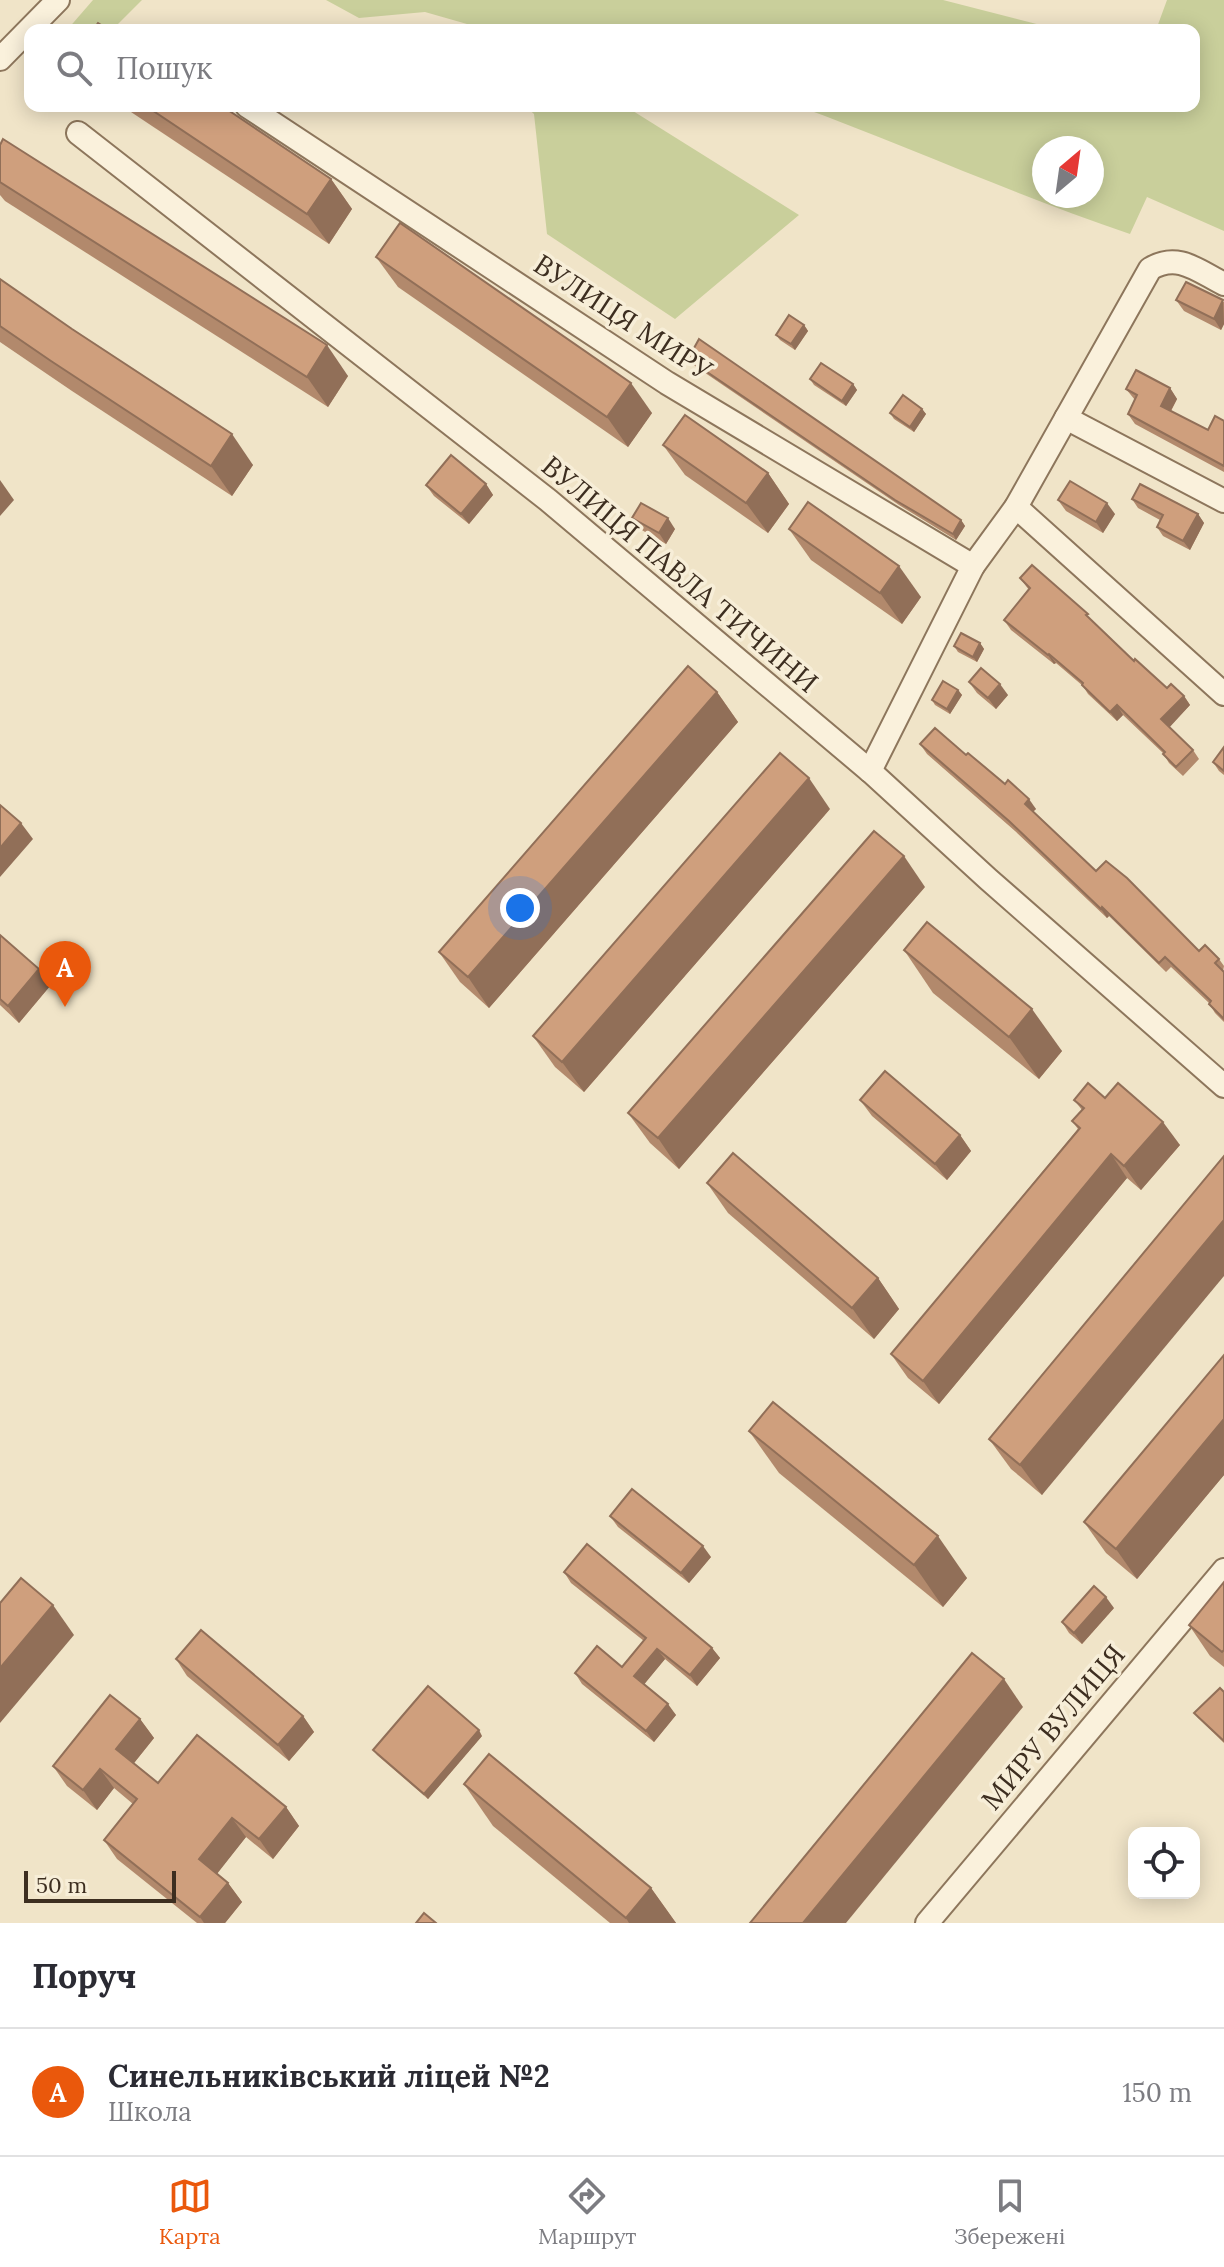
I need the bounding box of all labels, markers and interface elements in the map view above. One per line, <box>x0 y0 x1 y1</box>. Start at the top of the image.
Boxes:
search box <box>24 24 1200 112</box>
icon: search <box>52 46 96 90</box>
text: Пошук <box>116 49 212 87</box>
north arrow <box>1032 136 1104 208</box>
street label: ВУЛИЦЯ МИРУ <box>527 246 720 389</box>
street label: ВУЛИЦЯ ПАВЛА ТИЧИНИ <box>534 448 826 700</box>
your location <box>500 888 540 928</box>
pin: A <box>39 941 91 1007</box>
street label: МИРУ ВУЛИЦЯ <box>973 1637 1133 1817</box>
map controls <box>1128 1827 1200 1899</box>
button: locate <box>1128 1827 1200 1899</box>
scale bar <box>24 1867 176 1903</box>
text: 50 m <box>36 1871 87 1899</box>
text: Поруч <box>32 1954 137 1997</box>
text: Синельниківський ліцей №2 <box>108 2057 550 2095</box>
text: A <box>49 2076 67 2109</box>
text: 150 m <box>1122 2076 1192 2109</box>
text: Школа <box>108 2095 192 2128</box>
tab: Карта <box>159 2174 221 2250</box>
tab: Маршрут <box>538 2174 636 2250</box>
tab: Збережені <box>954 2174 1065 2250</box>

